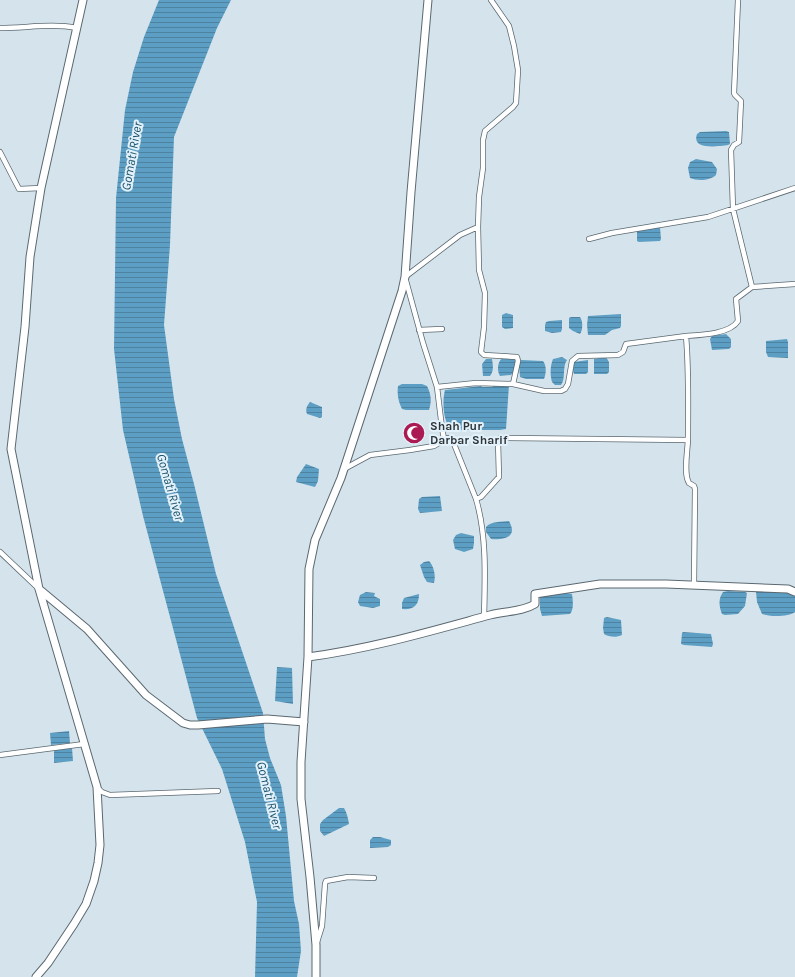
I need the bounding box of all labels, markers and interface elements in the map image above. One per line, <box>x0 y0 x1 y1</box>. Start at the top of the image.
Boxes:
water label: Gomati River <box>118 120 145 191</box>
place label: Shah Pur Darbar Sharif <box>430 419 508 447</box>
mosque icon: Shah Pur Darbar Sharif <box>401 420 427 446</box>
water label: Gomati River <box>154 452 187 523</box>
water label: Gomati River <box>254 760 285 831</box>

